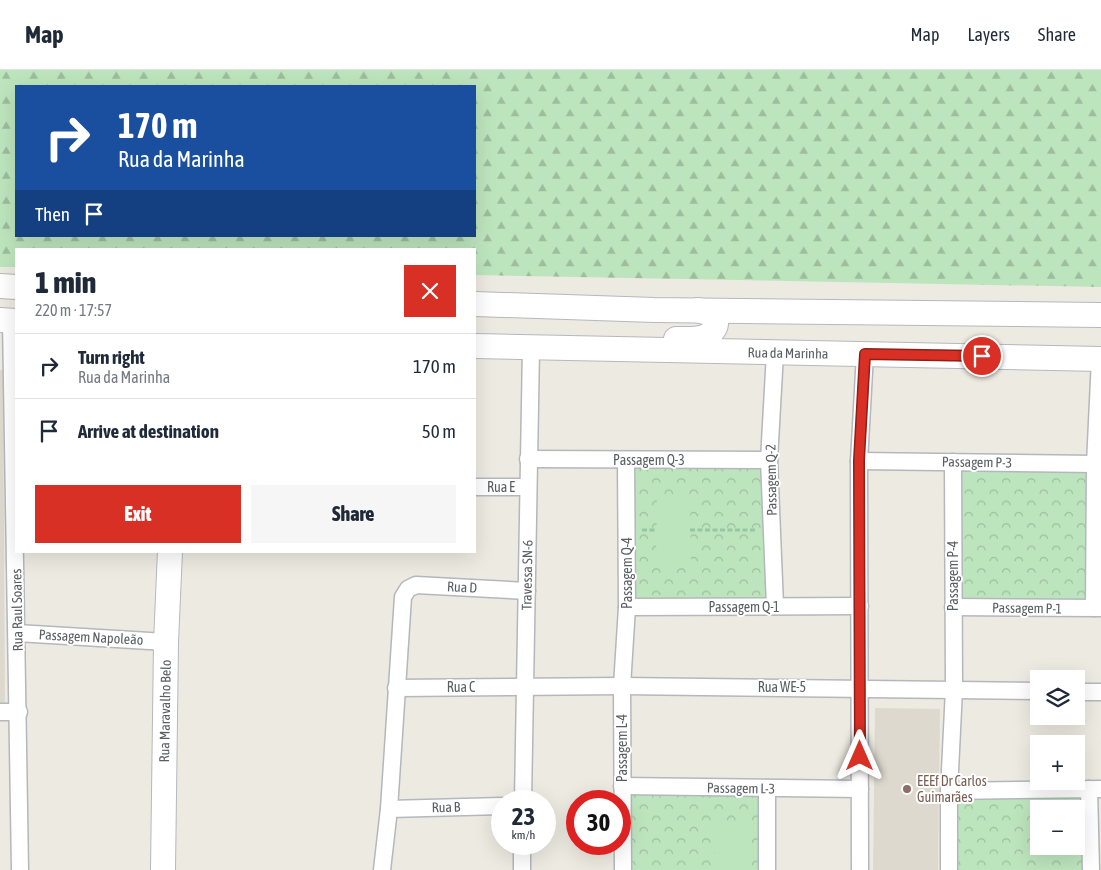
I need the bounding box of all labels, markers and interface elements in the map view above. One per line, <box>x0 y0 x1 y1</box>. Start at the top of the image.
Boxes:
text: Map <box>25 21 64 48</box>
text: Map <box>910 24 939 45</box>
text: Layers <box>967 24 1010 45</box>
text: Share <box>1038 24 1076 45</box>
icon: right <box>35 105 100 170</box>
text: 170 m <box>118 105 197 145</box>
text: Rua da Marinha <box>118 146 245 172</box>
icon: arrive <box>80 200 108 228</box>
text: Then <box>35 203 70 225</box>
text: 1 min <box>35 265 96 299</box>
button: close <box>404 265 456 317</box>
text: 220 m · 17:57 <box>35 301 112 319</box>
pin <box>961 335 1003 377</box>
icon: arrive <box>968 342 996 370</box>
street label: Rua da Marinha <box>748 344 828 362</box>
text: Turn right <box>78 346 145 368</box>
icon: right <box>35 352 63 380</box>
text: 170 m <box>413 355 456 377</box>
text: Rua da Marinha <box>78 368 170 386</box>
icon: arrive <box>35 417 63 445</box>
text: Arrive at destination <box>78 420 219 442</box>
text: 50 m <box>422 420 456 442</box>
street label: Passagem Q-2 <box>762 444 780 516</box>
street label: Passagem Q-3 <box>613 452 685 468</box>
street label: Passagem P-3 <box>942 453 1012 471</box>
street label: Rua E <box>487 479 515 495</box>
button: Exit <box>35 485 241 543</box>
button: Share <box>251 485 456 543</box>
street label: Passagem Q-4 <box>619 537 635 609</box>
street label: Travessa SN-6 <box>518 539 536 610</box>
street label: Passagem P-4 <box>945 540 961 611</box>
street label: Rua Raul Soares <box>8 569 26 651</box>
street label: Rua D <box>447 578 478 596</box>
street label: Passagem Q-1 <box>708 599 780 615</box>
street label: Passagem P-1 <box>992 599 1062 617</box>
street label: Passagem Napoleão <box>38 626 144 648</box>
street label: Rua Maravalho Belo <box>156 660 174 762</box>
map controls <box>1030 670 1085 855</box>
button: layers <box>1030 670 1085 725</box>
street label: Rua C <box>447 679 476 695</box>
street label: Rua WE-5 <box>758 679 806 695</box>
street label: Passagem L-4 <box>614 713 630 782</box>
position arrow <box>833 729 885 781</box>
button: + <box>1030 735 1085 790</box>
place label: EEEf Dr Carlos Guimarães <box>917 773 987 805</box>
street label: Passagem L-3 <box>707 779 775 797</box>
marker: EEEf Dr Carlos Guimarães <box>901 783 913 795</box>
speed limit sign: 30 <box>566 790 631 855</box>
street label: Rua B <box>431 799 461 815</box>
button: − <box>1030 800 1085 855</box>
text: 23 <box>512 802 535 830</box>
text: km/h <box>512 828 535 842</box>

